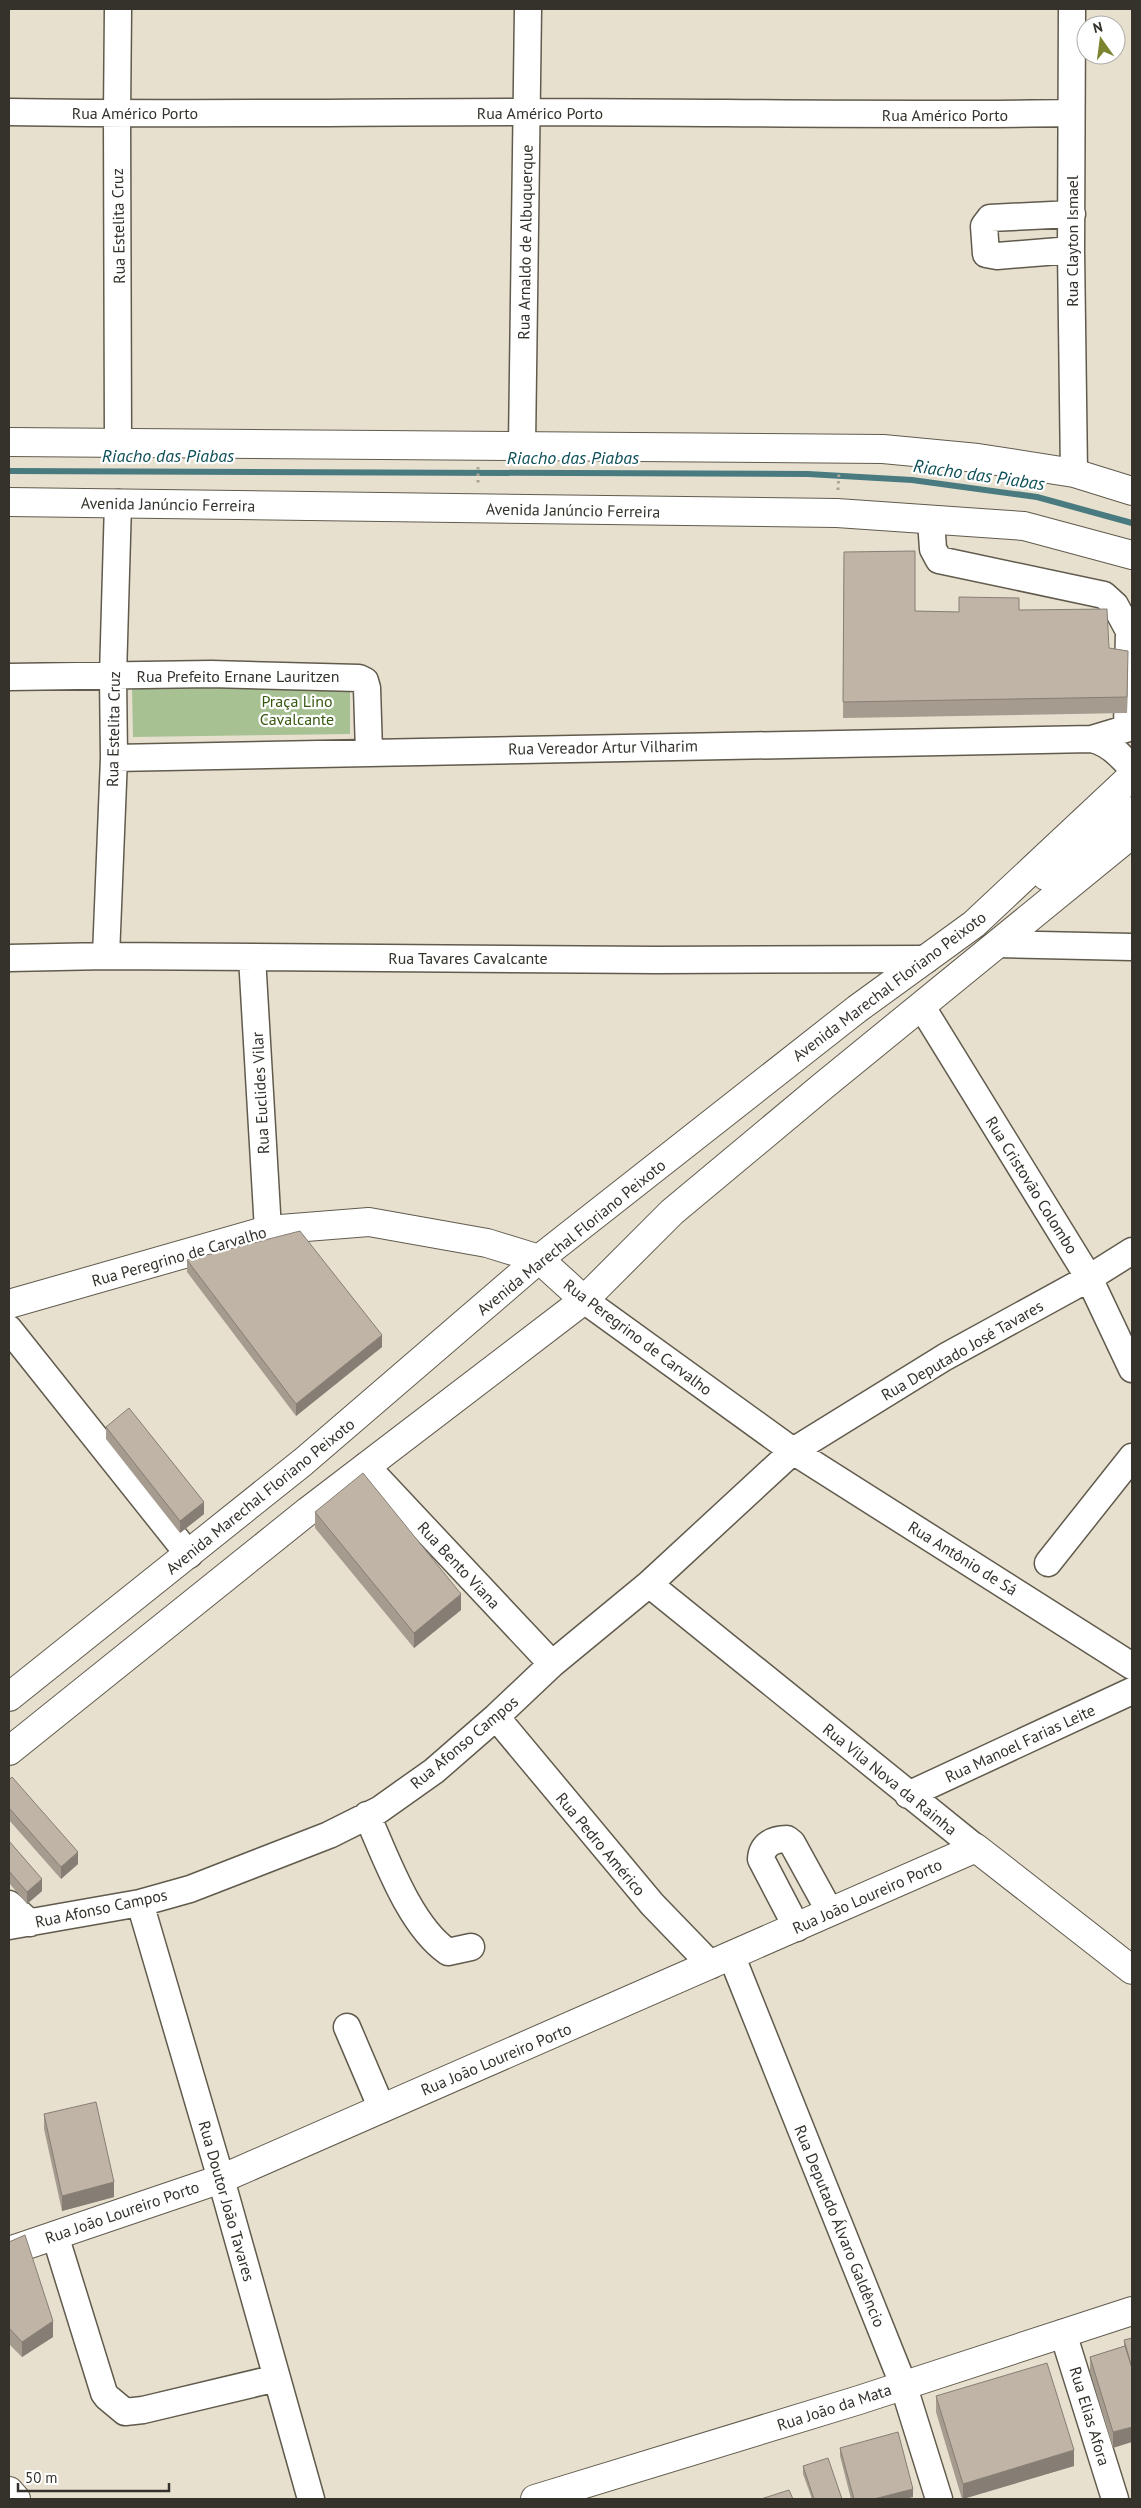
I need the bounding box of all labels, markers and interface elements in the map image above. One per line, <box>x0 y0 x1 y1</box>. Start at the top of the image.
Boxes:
north arrow <box>1076 15 1126 65</box>
text: N <box>1091 18 1104 37</box>
street label: Rua Américo Porto <box>72 103 198 123</box>
street label: Rua Américo Porto <box>477 103 603 123</box>
street label: Rua Américo Porto <box>882 105 1008 125</box>
street label: Rua Arnaldo de Albuquerque <box>513 144 537 340</box>
street label: Rua Estelita Cruz <box>107 168 129 284</box>
street label: Rua Clayton Ismael <box>1062 175 1082 307</box>
water label: Riacho das Piabas <box>102 444 235 467</box>
water label: Riacho das Piabas <box>507 446 640 469</box>
water label: Riacho das Piabas <box>912 454 1047 495</box>
street label: Avenida Janúncio Ferreira <box>81 492 255 516</box>
street label: Avenida Janúncio Ferreira <box>486 498 660 522</box>
street label: Rua Prefeito Ernane Lauritzen <box>137 666 339 686</box>
street label: Rua Estelita Cruz <box>102 671 124 787</box>
park label: Praça Lino Cavalcante <box>260 691 334 729</box>
street label: Rua Vereador Artur Vilharim <box>508 735 698 759</box>
street label: Avenida Marechal Floriano Peixoto <box>788 907 990 1065</box>
street label: Rua Tavares Cavalcante <box>388 948 548 968</box>
street label: Rua Euclides Vilar <box>247 1031 273 1155</box>
street label: Rua Cristovão Colombo <box>982 1113 1082 1257</box>
street label: Avenida Marechal Floriano Peixoto <box>473 1155 669 1319</box>
street label: Rua Peregrino de Carvalho <box>89 1221 269 1291</box>
street label: Rua Peregrino de Carvalho <box>560 1275 716 1399</box>
street label: Rua Deputado José Tavares <box>877 1295 1047 1405</box>
street label: Avenida Marechal Floriano Peixoto <box>162 1414 358 1578</box>
street label: Rua Antônio de Sá <box>905 1516 1021 1600</box>
street label: Rua Bento Viana <box>413 1517 505 1613</box>
street label: Rua Afonso Campos <box>406 1691 522 1793</box>
street label: Rua Manoel Farias Leite <box>942 1699 1098 1787</box>
street label: Rua Vila Nova da Rainha <box>819 1719 961 1839</box>
street label: Rua Pedro Américo <box>552 1788 650 1900</box>
street label: Rua João Loureiro Porto <box>789 1854 945 1938</box>
street label: Rua Afonso Campos <box>33 1884 169 1932</box>
street label: Rua João Loureiro Porto <box>418 2018 574 2100</box>
street label: Rua Doutor João Tavares <box>195 2118 260 2284</box>
street label: Rua Deputado Álvaro Galdêncio <box>790 2122 890 2330</box>
street label: Rua João Loureiro Porto <box>42 2176 202 2248</box>
street label: Rua Elias Afora <box>1065 2364 1115 2468</box>
street label: Rua João da Mata <box>774 2379 894 2435</box>
scale bar <box>18 2460 169 2492</box>
text: 50 m <box>25 2468 58 2487</box>

